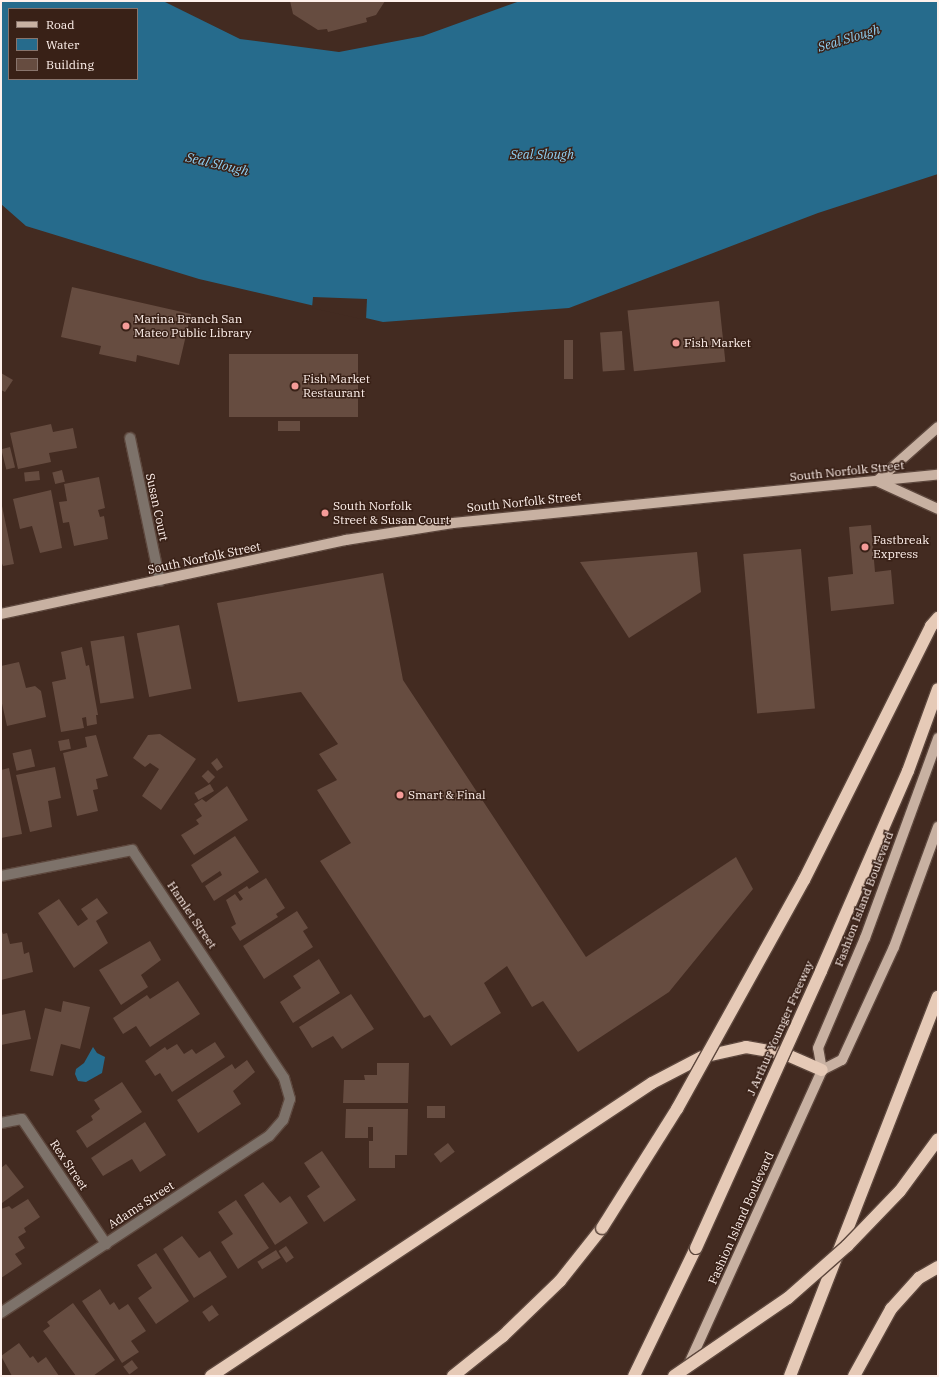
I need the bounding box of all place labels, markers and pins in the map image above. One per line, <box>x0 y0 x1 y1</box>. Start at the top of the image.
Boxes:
place label: Marina Branch San Mateo Public Library <box>134 312 252 340</box>
marker: Marina Branch San Mateo Public Library <box>121 321 131 331</box>
place label: Fish Market <box>684 336 751 350</box>
marker: Fish Market <box>671 338 681 348</box>
place label: Fish Market Restaurant <box>303 372 370 400</box>
marker: Fish Market Restaurant <box>290 381 300 391</box>
place label: South Norfolk Street & Susan Court <box>333 499 450 527</box>
marker: South Norfolk Street & Susan Court <box>320 508 330 518</box>
place label: Fastbreak Express <box>873 533 929 561</box>
marker: Fastbreak Express <box>860 542 870 552</box>
place label: Smart & Final <box>408 788 486 802</box>
marker: Smart & Final <box>395 790 405 800</box>

